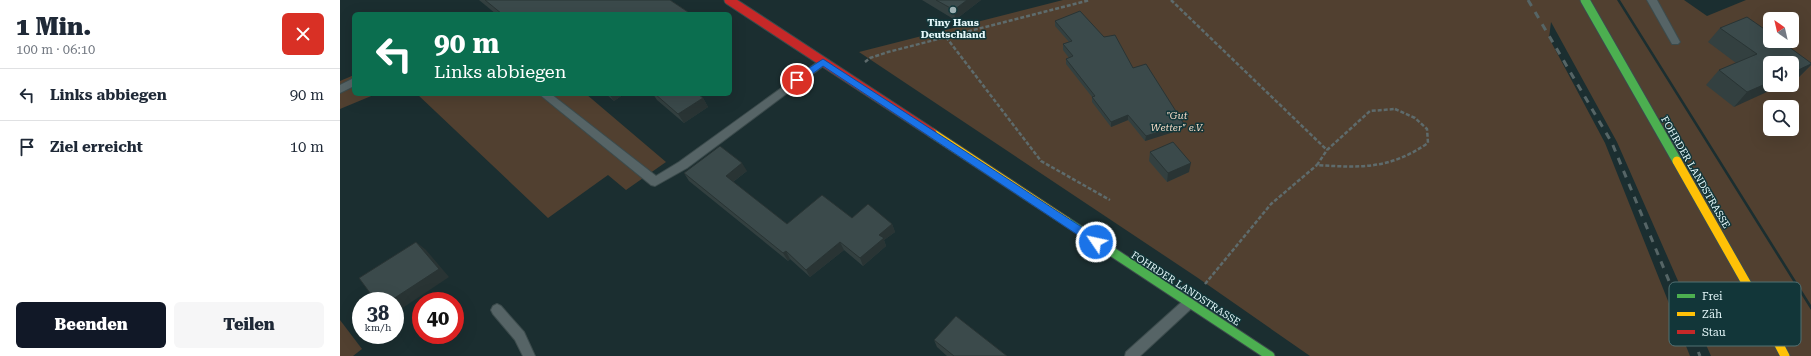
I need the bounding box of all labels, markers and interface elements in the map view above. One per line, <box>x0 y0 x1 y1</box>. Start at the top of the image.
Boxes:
marker: Tiny Haus Deutschland <box>948 5 958 15</box>
north arrow <box>1763 12 1799 48</box>
map controls <box>1763 12 1799 136</box>
text: 1 Min. <box>16 13 91 41</box>
button: close <box>282 13 324 55</box>
place label: Tiny Haus Deutschland <box>921 17 986 40</box>
text: 90 m <box>434 27 499 60</box>
icon: left <box>368 28 420 80</box>
text: 100 m · 06:10 <box>16 42 95 57</box>
button: sound <box>1763 56 1799 92</box>
text: Links abbiegen <box>434 61 566 82</box>
pin <box>780 63 814 97</box>
icon: arrive <box>786 69 808 91</box>
icon: left <box>16 84 38 106</box>
text: Links abbiegen <box>50 86 167 104</box>
text: 90 m <box>290 86 324 104</box>
button: search <box>1763 100 1799 136</box>
park label: "Gut Wetter" e.V. <box>1150 110 1204 133</box>
street label: FOHRDER LANDSTRASSE <box>1659 114 1732 230</box>
icon: arrive <box>16 136 38 158</box>
text: Ziel erreicht <box>50 138 143 156</box>
text: 10 m <box>290 138 324 156</box>
position arrow <box>1075 221 1117 263</box>
street label: FOHRDER LANDSTRASSE <box>1129 249 1242 328</box>
legend <box>1669 282 1801 346</box>
text: Frei <box>1702 290 1723 303</box>
speed limit sign: 40 <box>412 292 464 344</box>
text: 38 <box>367 301 389 325</box>
button: Beenden <box>16 302 166 348</box>
button: Teilen <box>174 302 324 348</box>
text: Zäh <box>1702 308 1722 321</box>
text: km/h <box>365 322 391 333</box>
text: Stau <box>1702 326 1726 339</box>

